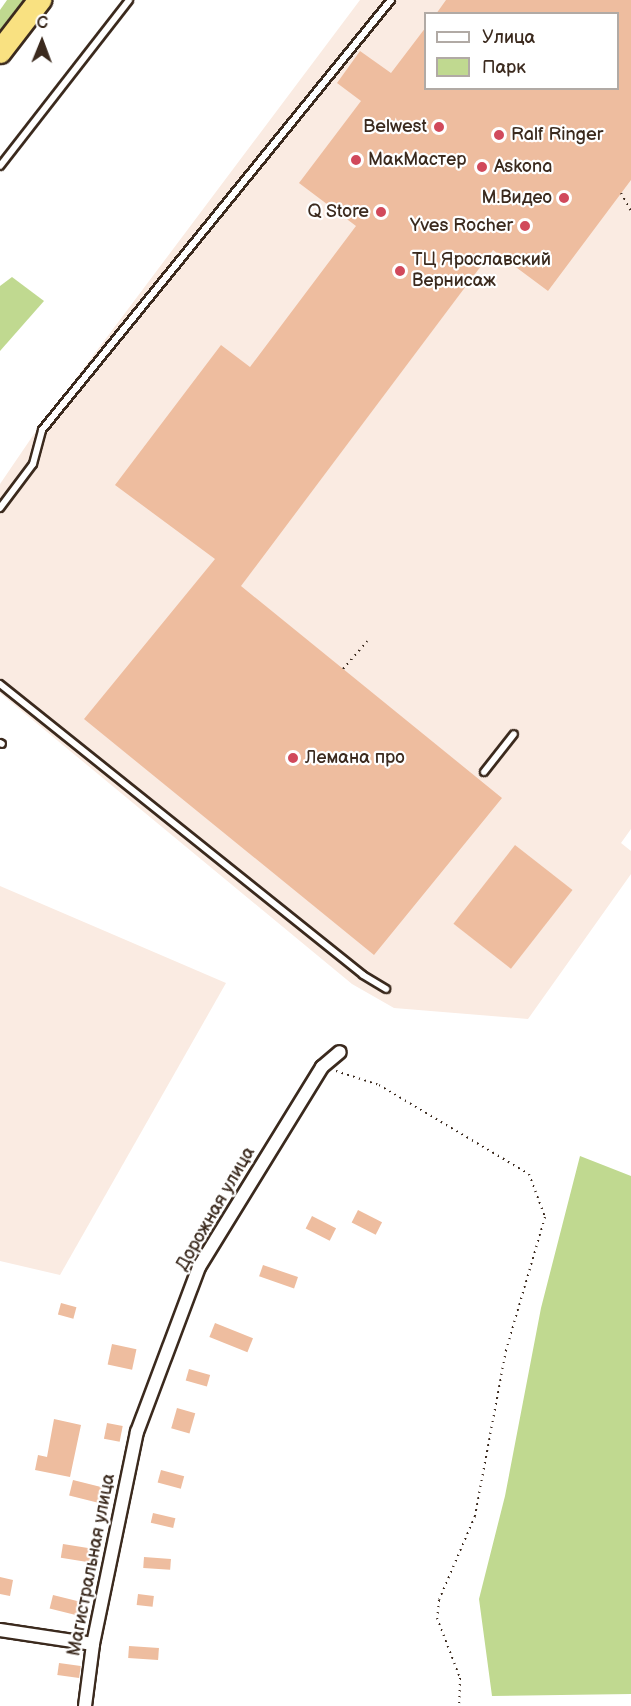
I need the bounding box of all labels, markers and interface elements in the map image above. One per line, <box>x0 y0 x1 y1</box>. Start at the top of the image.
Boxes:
north arrow <box>12 12 72 72</box>
legend <box>424 12 619 90</box>
text: С <box>37 14 48 33</box>
text: Улица <box>482 27 535 48</box>
text: Парк <box>482 57 526 78</box>
place label: Belwest <box>363 116 427 138</box>
marker: Belwest <box>432 120 446 134</box>
place label: Ralf Ringer <box>511 124 603 146</box>
marker: Ralf Ringer <box>492 128 506 142</box>
place label: МакМастер <box>368 149 466 171</box>
marker: МакМастер <box>349 153 363 167</box>
place label: Askona <box>494 156 552 178</box>
marker: Askona <box>475 160 489 174</box>
place label: М.Видео <box>482 187 552 209</box>
marker: М.Видео <box>557 191 571 205</box>
place label: Q Store <box>307 201 369 223</box>
marker: Q Store <box>374 205 388 219</box>
place label: Yves Rocher <box>410 215 513 237</box>
marker: Yves Rocher <box>518 219 532 233</box>
place label: ТЦ Ярославский Вернисаж <box>412 250 551 292</box>
marker: ТЦ Ярославский Вернисаж <box>393 264 407 278</box>
place label: Лемана про <box>305 747 405 769</box>
marker: Лемана про <box>286 751 300 765</box>
street label: Дорожная улица <box>172 1143 260 1275</box>
street label: Магистральная улица <box>64 1472 120 1658</box>

